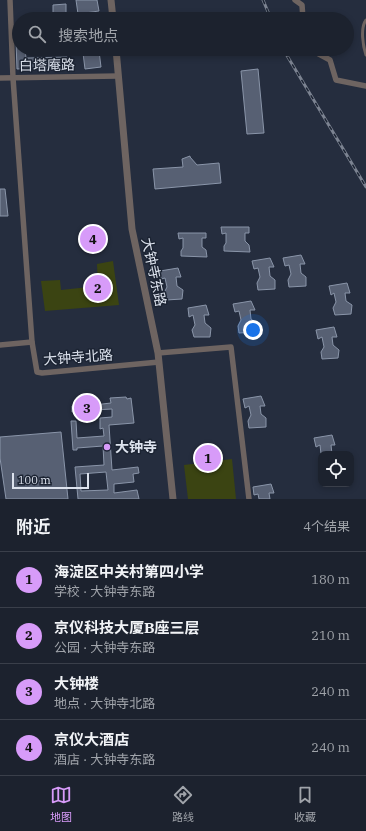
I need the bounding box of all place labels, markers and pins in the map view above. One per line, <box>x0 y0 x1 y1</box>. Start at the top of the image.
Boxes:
pin: 4 <box>80 224 106 254</box>
pin: 2 <box>85 273 111 303</box>
pin: 3 <box>74 393 100 423</box>
place label: 大钟寺 <box>115 438 157 456</box>
marker: 大钟寺 <box>102 442 112 452</box>
pin: 1 <box>195 443 221 473</box>

